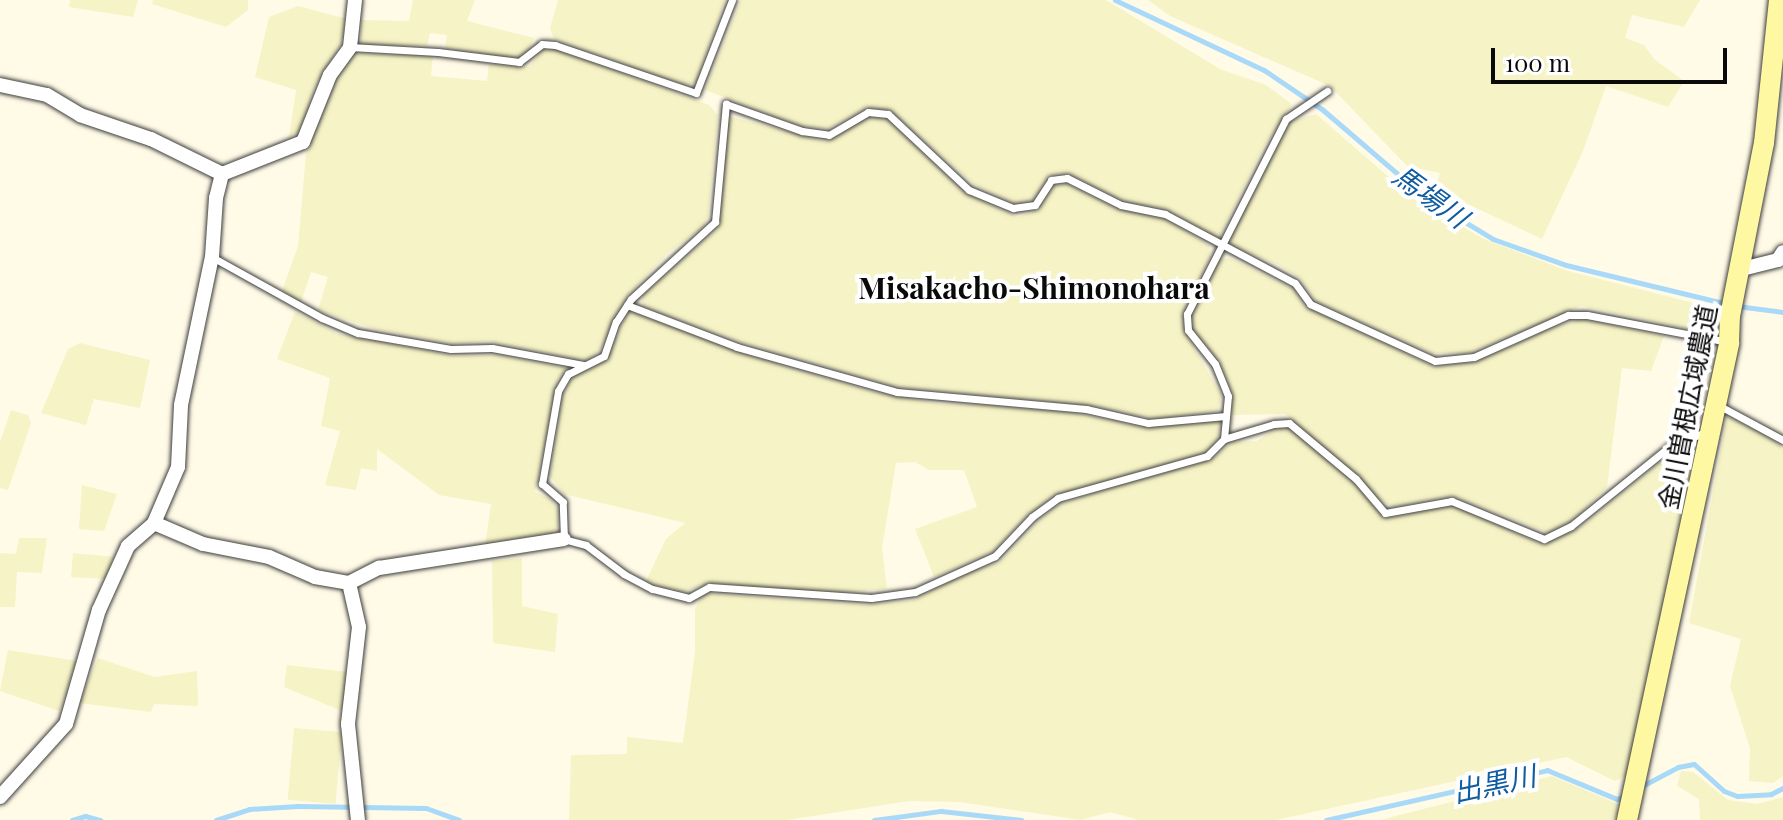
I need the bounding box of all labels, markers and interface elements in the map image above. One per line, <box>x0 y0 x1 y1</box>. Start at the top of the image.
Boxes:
scale bar <box>1495 32 1731 82</box>
text: 100 m <box>1505 46 1570 78</box>
water label: 馬場川 <box>1387 158 1475 234</box>
district label: Misakacho-Shimonohara <box>858 269 1210 305</box>
street label: 金川曽根広域農道 <box>1652 302 1722 512</box>
water label: 出黒川 <box>1449 758 1539 808</box>

